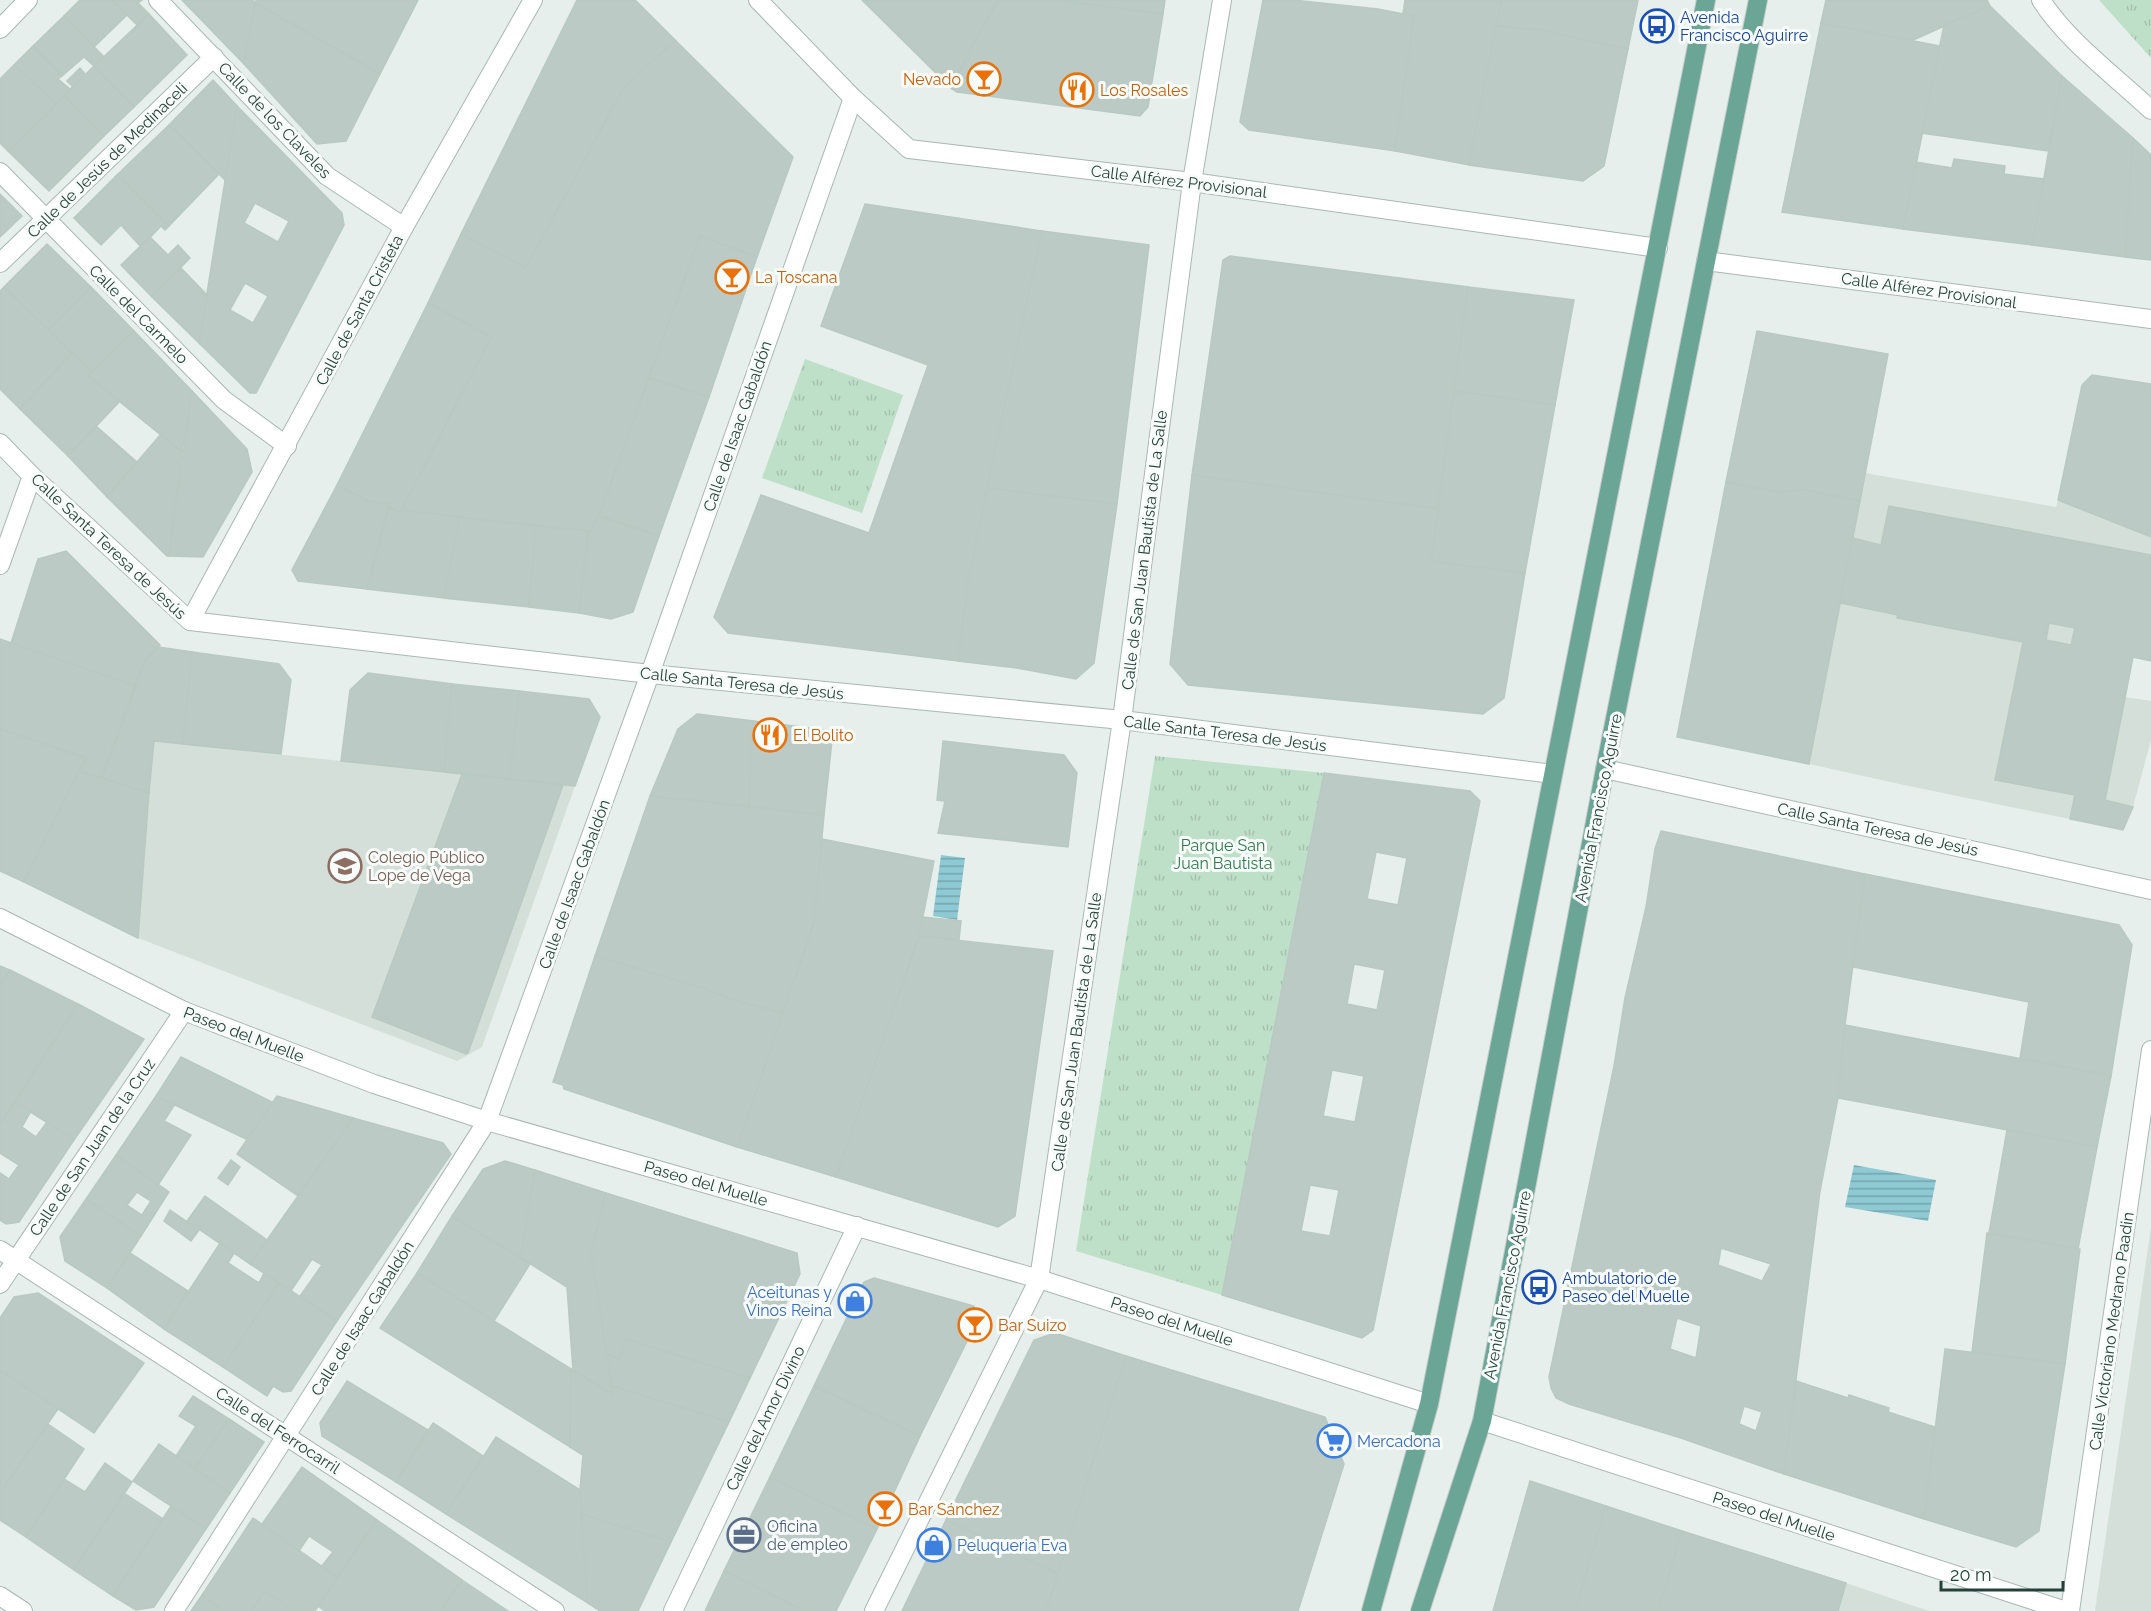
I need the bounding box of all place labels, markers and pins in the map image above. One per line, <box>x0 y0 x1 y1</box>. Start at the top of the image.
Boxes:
bus stop icon: Avenida Francisco Aguirre <box>1639 8 1675 44</box>
place label: Avenida Francisco Aguirre <box>1680 8 1808 45</box>
bar icon: Nevado <box>966 61 1002 97</box>
place label: Nevado <box>903 70 961 89</box>
restaurant icon: Los Rosales <box>1059 72 1095 108</box>
place label: Los Rosales <box>1100 81 1188 100</box>
bar icon: La Toscana <box>714 259 750 295</box>
place label: La Toscana <box>755 268 837 287</box>
restaurant icon: El Bolito <box>752 717 788 753</box>
place label: El Bolito <box>793 726 853 745</box>
school or university icon: Colegio Público Lope de Vega <box>327 848 363 884</box>
place label: Colegio Público Lope de Vega <box>368 848 485 885</box>
bus stop icon: Ambulatorio de Paseo del Muelle <box>1521 1269 1557 1305</box>
place label: Ambulatorio de Paseo del Muelle <box>1562 1269 1690 1306</box>
place label: Aceitunas y Vinos Reina <box>746 1283 832 1320</box>
shop icon: Aceitunas y Vinos Reina <box>837 1283 873 1319</box>
bar icon: Bar Suizo <box>957 1307 993 1343</box>
place label: Bar Suizo <box>998 1316 1067 1335</box>
supermarket icon: Mercadona <box>1316 1423 1352 1459</box>
place label: Mercadona <box>1357 1432 1441 1451</box>
bar icon: Bar Sánchez <box>867 1491 903 1527</box>
place label: Bar Sánchez <box>908 1500 1000 1519</box>
office icon: Oficina de empleo <box>726 1517 762 1553</box>
place label: Oficina de empleo <box>767 1517 848 1554</box>
shop icon: Peluqueria Eva <box>916 1527 952 1563</box>
place label: Peluqueria Eva <box>957 1536 1067 1555</box>

